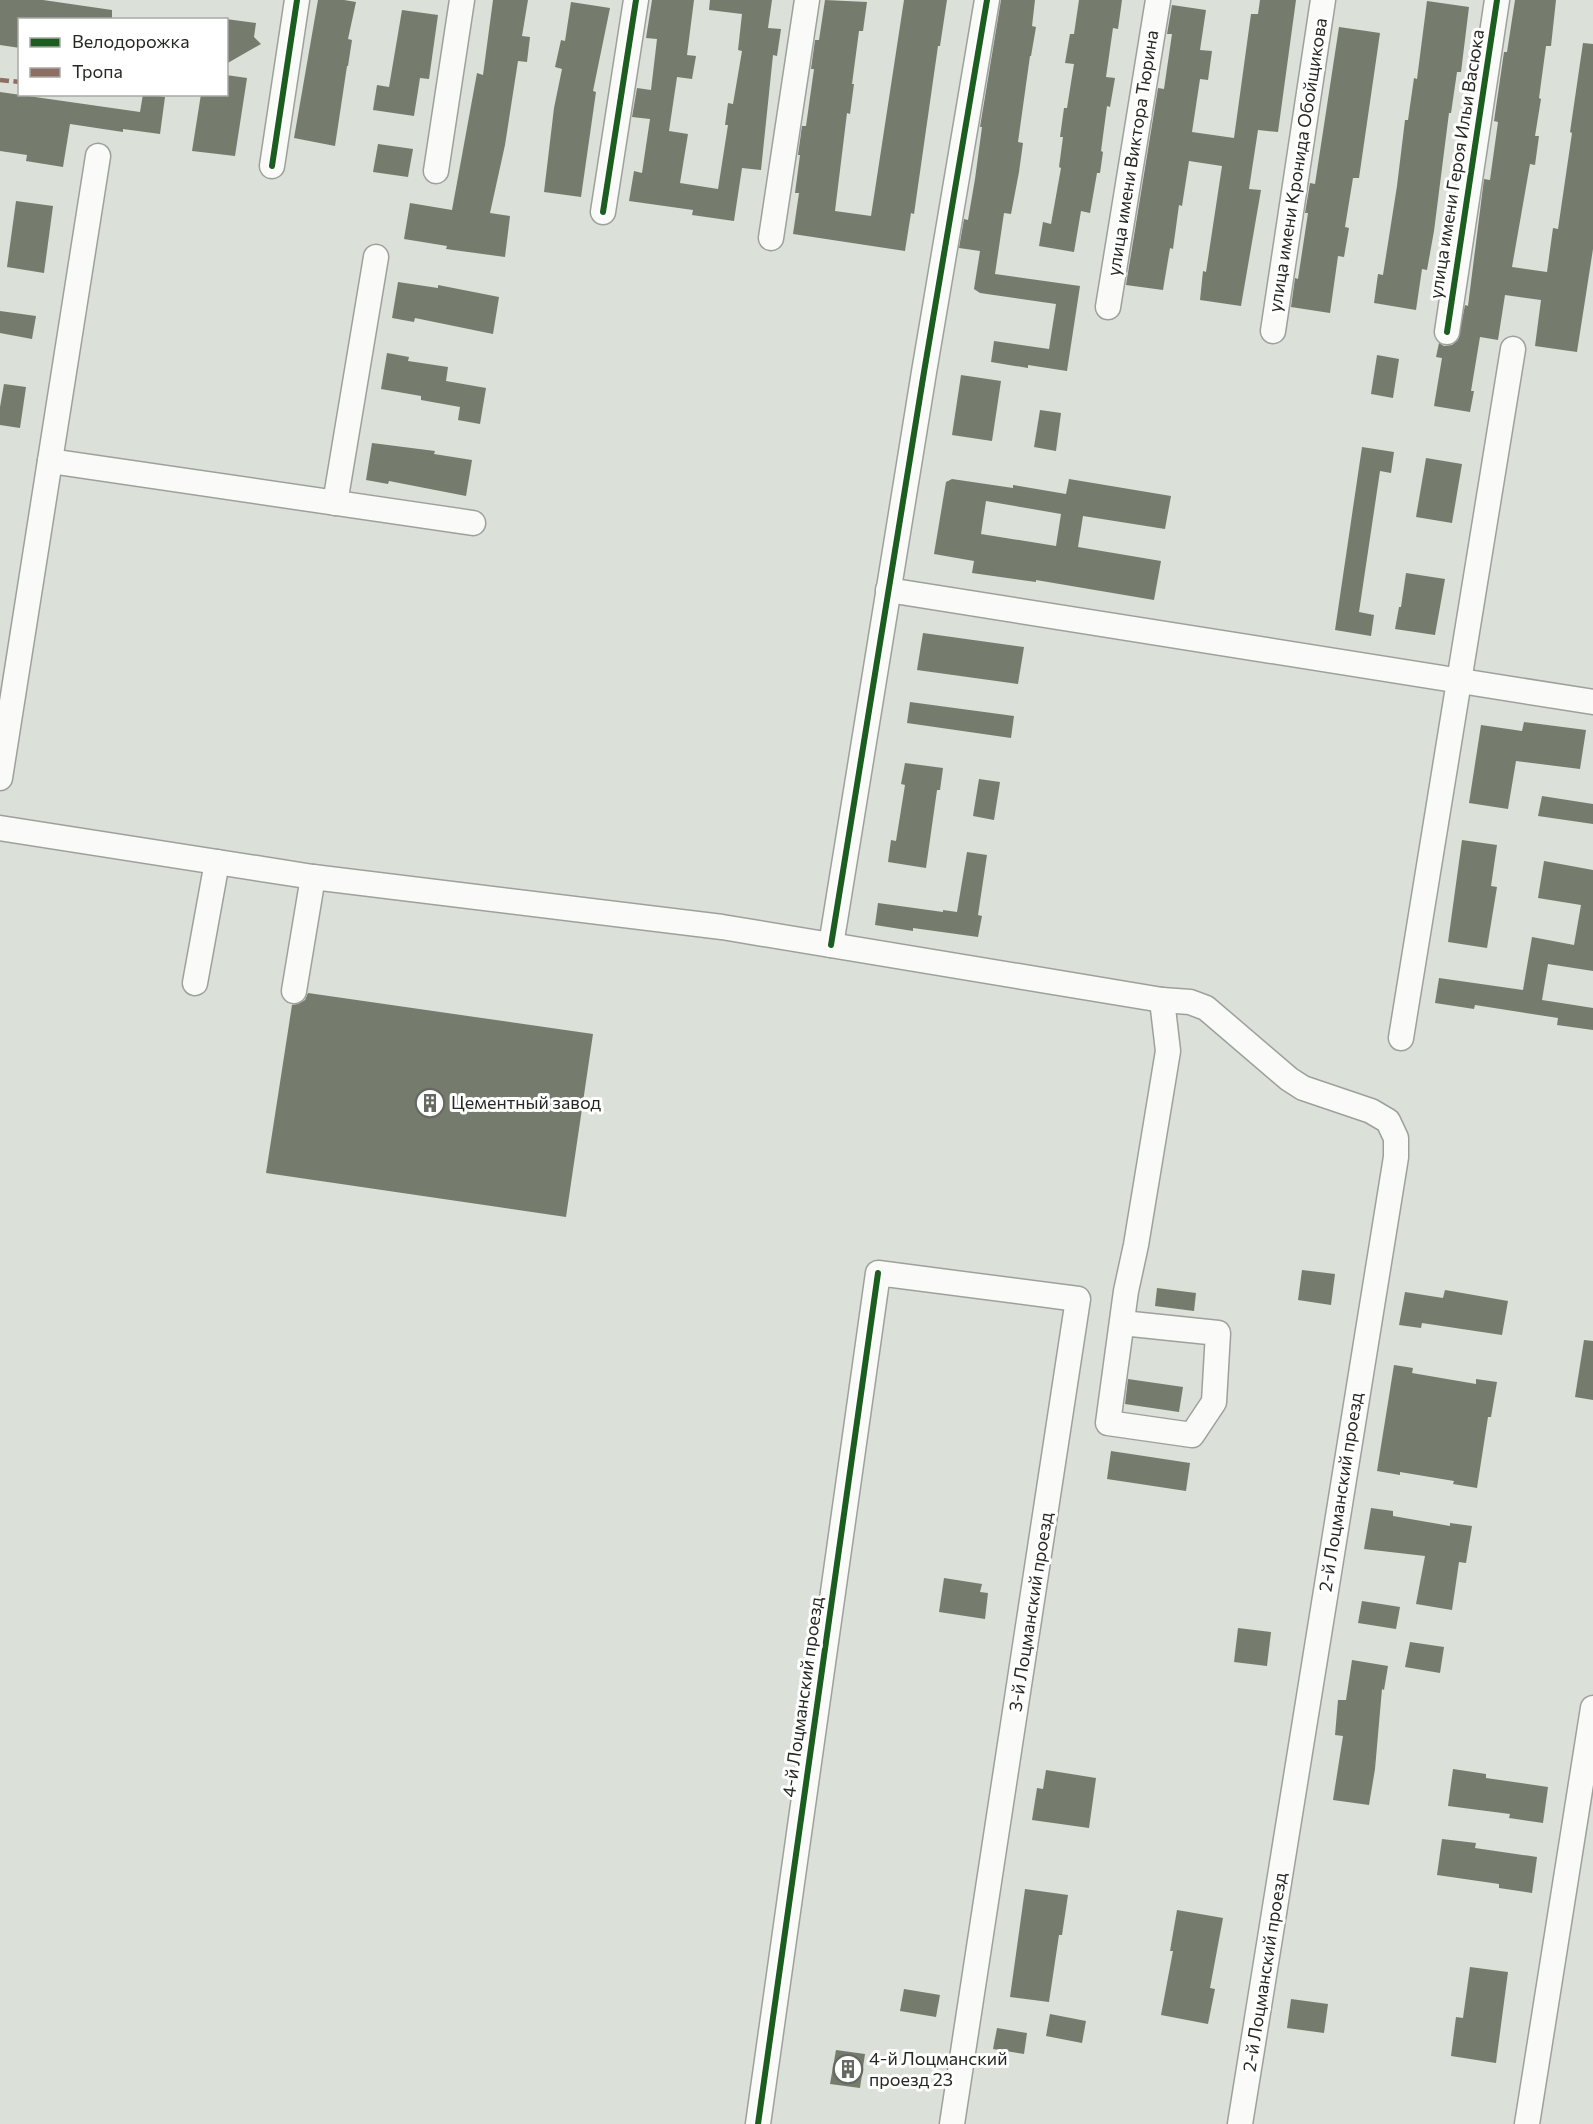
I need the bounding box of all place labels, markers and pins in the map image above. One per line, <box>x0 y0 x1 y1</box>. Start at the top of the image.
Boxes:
building icon: Цементный завод <box>414 1087 446 1119</box>
place label: Цементный завод <box>451 1091 602 1113</box>
place label: 4-й Лоцманский проезд 23 <box>869 2047 1008 2090</box>
building icon: 4-й Лоцманский проезд 23 <box>832 2053 864 2085</box>

